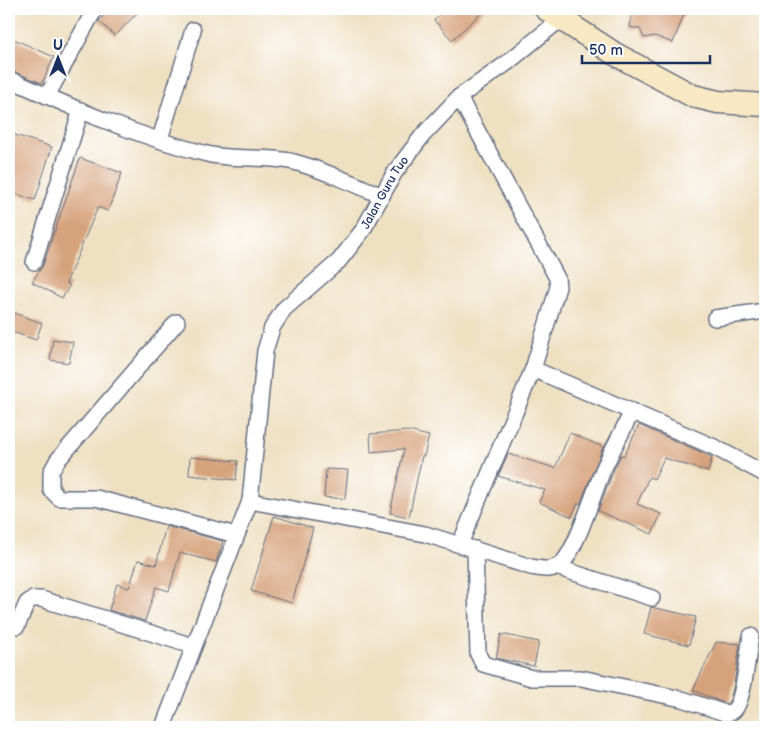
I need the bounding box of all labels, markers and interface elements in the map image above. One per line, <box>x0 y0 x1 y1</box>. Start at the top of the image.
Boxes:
north arrow <box>32 32 82 82</box>
scale bar <box>582 32 709 64</box>
text: U <box>53 37 63 54</box>
text: 50 m <box>589 41 623 60</box>
street label: Jalan Guru Tuo <box>358 153 412 231</box>

